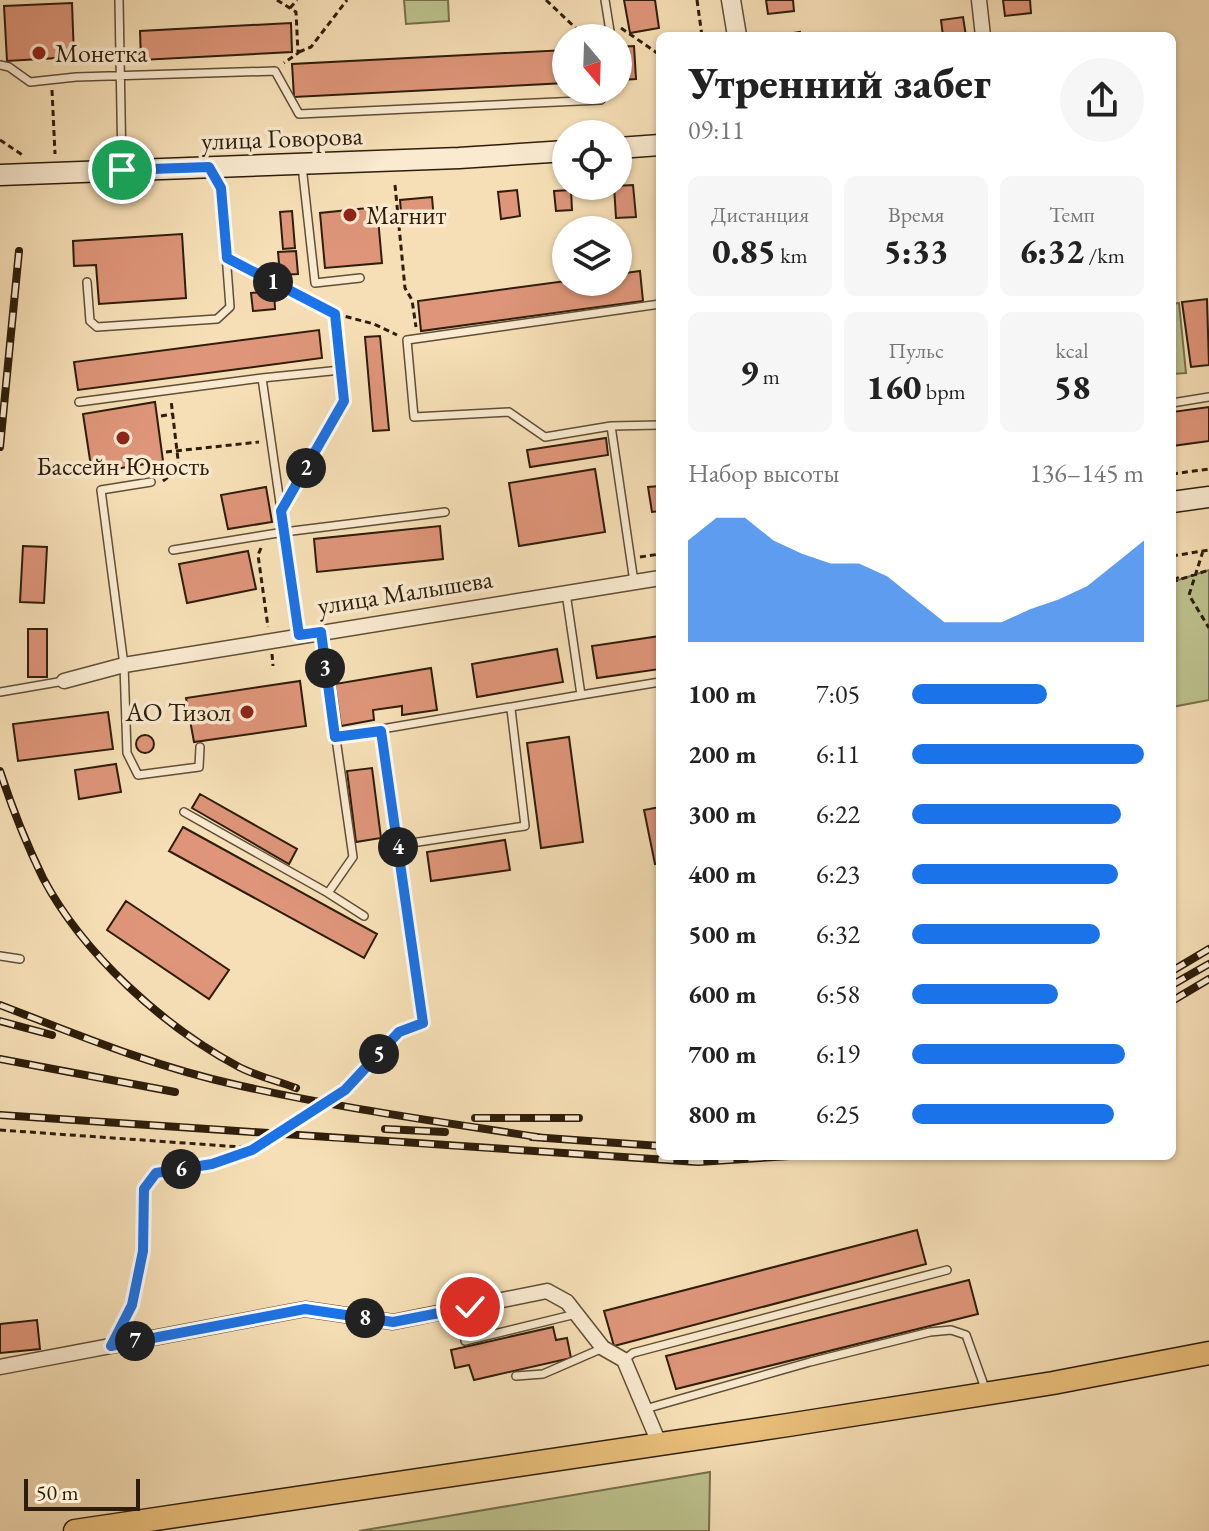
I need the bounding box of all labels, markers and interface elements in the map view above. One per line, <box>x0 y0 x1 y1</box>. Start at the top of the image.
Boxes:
north arrow <box>552 24 632 104</box>
map controls <box>552 24 632 296</box>
place label: Монетка <box>55 36 148 70</box>
marker: Монетка <box>30 44 48 62</box>
text: Утренний забег <box>688 54 991 111</box>
button: share <box>1060 58 1144 142</box>
text: 09:11 <box>688 113 744 147</box>
street label: улица Говорова <box>201 118 364 158</box>
button: locate <box>552 120 632 200</box>
pin <box>88 136 156 204</box>
icon: arrive <box>100 148 144 192</box>
place label: Магнит <box>366 198 447 232</box>
text: Дистанция <box>711 200 809 229</box>
text: Время <box>888 200 944 229</box>
text: Темп <box>1049 200 1095 229</box>
marker: Магнит <box>341 206 359 224</box>
button: layers <box>552 216 632 296</box>
text: 0.85 <box>712 229 776 273</box>
text: 5:33 <box>884 229 948 273</box>
text: 6:32 <box>1019 229 1084 273</box>
text: km <box>776 241 808 270</box>
text: /km <box>1084 241 1125 270</box>
pin: 1 <box>253 262 293 302</box>
text: 1 <box>267 267 279 296</box>
text: Пульс <box>888 336 944 365</box>
text: kcal <box>1055 336 1089 365</box>
text: 9 <box>740 350 758 394</box>
text: m <box>758 362 780 391</box>
text: 160 <box>866 365 921 409</box>
text: 58 <box>1054 365 1090 409</box>
text: bpm <box>921 377 966 406</box>
marker: Бассейн Юность <box>114 429 132 447</box>
pin: 2 <box>286 448 326 488</box>
place label: Бассейн Юность <box>36 449 210 483</box>
text: 2 <box>300 453 312 482</box>
text: Набор высоты <box>688 456 839 490</box>
text: 136–145 m <box>1029 456 1144 490</box>
street label: улица Малышева <box>315 561 496 623</box>
pin: 3 <box>305 648 345 688</box>
text: 3 <box>319 653 331 682</box>
text: 100 m <box>688 677 756 711</box>
text: 7:05 <box>816 677 860 711</box>
place label: АО Тизол <box>125 695 231 729</box>
marker: АО Тизол <box>238 703 256 721</box>
text: 200 m <box>688 737 756 771</box>
text: 6:11 <box>816 737 860 771</box>
text: 300 m <box>688 797 756 831</box>
text: 6:22 <box>816 797 860 831</box>
pin: 4 <box>378 827 418 867</box>
text: 4 <box>392 832 404 861</box>
text: 400 m <box>688 857 756 891</box>
text: 6:23 <box>816 857 860 891</box>
text: 500 m <box>688 917 756 951</box>
text: 6:32 <box>816 917 860 951</box>
text: 600 m <box>688 977 756 1011</box>
text: 6:58 <box>816 977 860 1011</box>
pin: 5 <box>359 1034 399 1074</box>
text: 700 m <box>688 1037 756 1071</box>
text: 6:19 <box>816 1037 860 1071</box>
text: 5 <box>373 1039 385 1068</box>
text: 800 m <box>688 1097 756 1131</box>
text: 6:25 <box>816 1097 860 1131</box>
pin: 6 <box>161 1149 201 1189</box>
text: 6 <box>175 1154 187 1183</box>
pin <box>436 1273 504 1341</box>
icon: check <box>448 1285 492 1329</box>
pin: 8 <box>345 1298 385 1338</box>
text: 8 <box>359 1303 371 1332</box>
pin: 7 <box>115 1321 155 1361</box>
text: 7 <box>129 1326 141 1355</box>
scale bar <box>24 1475 140 1511</box>
text: 50 m <box>36 1478 79 1507</box>

